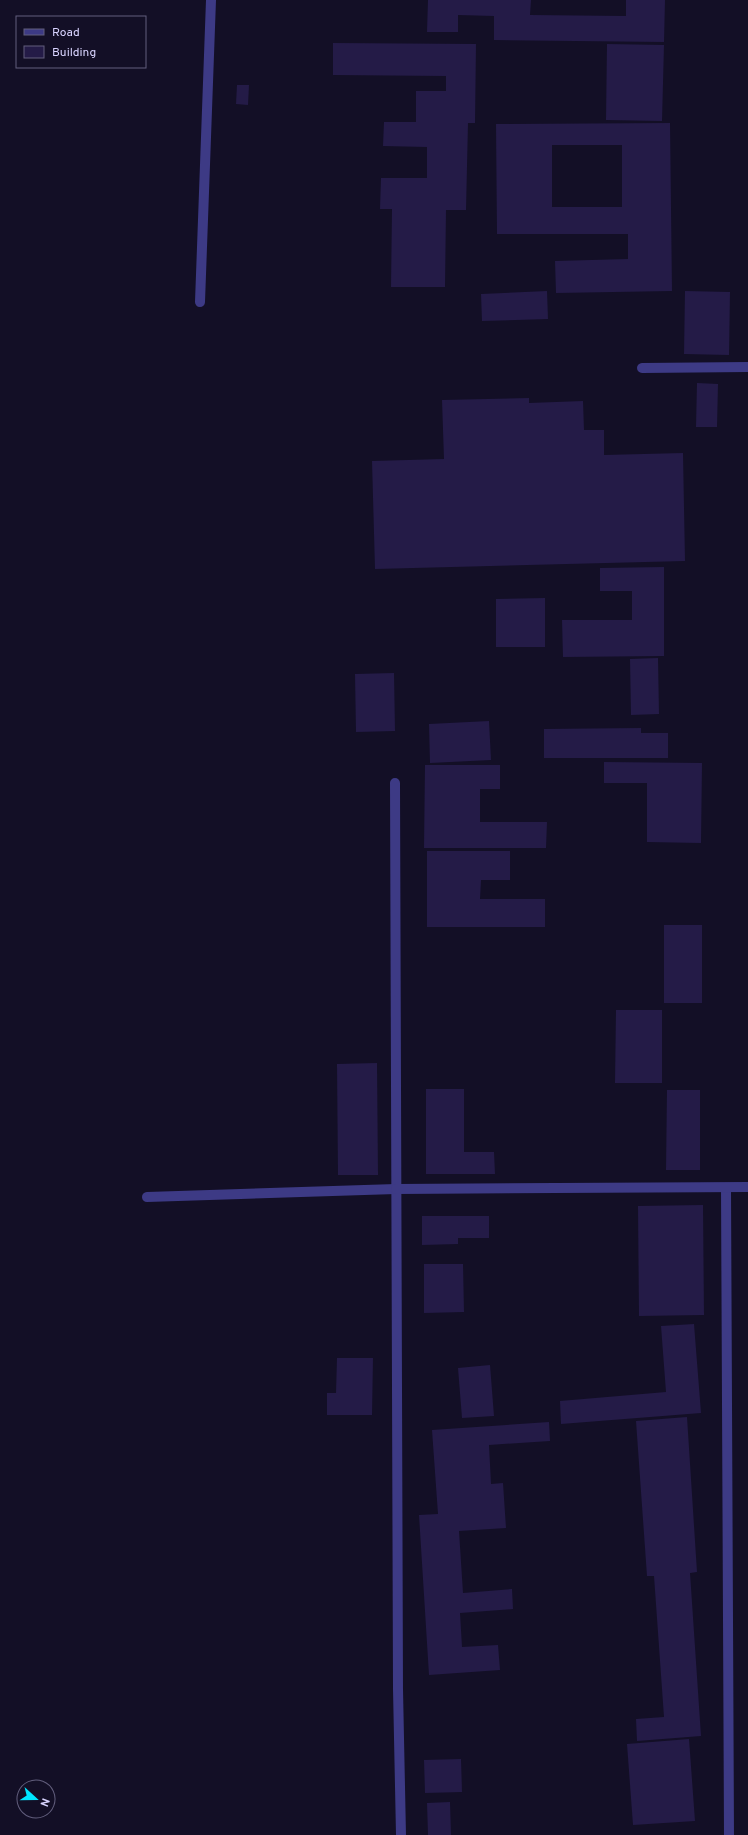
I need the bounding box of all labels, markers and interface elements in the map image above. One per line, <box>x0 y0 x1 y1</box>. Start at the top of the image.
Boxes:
legend <box>16 16 146 68</box>
text: Road <box>52 25 80 41</box>
text: Building <box>52 45 96 61</box>
north arrow <box>16 1779 56 1819</box>
text: N <box>36 1796 52 1808</box>

